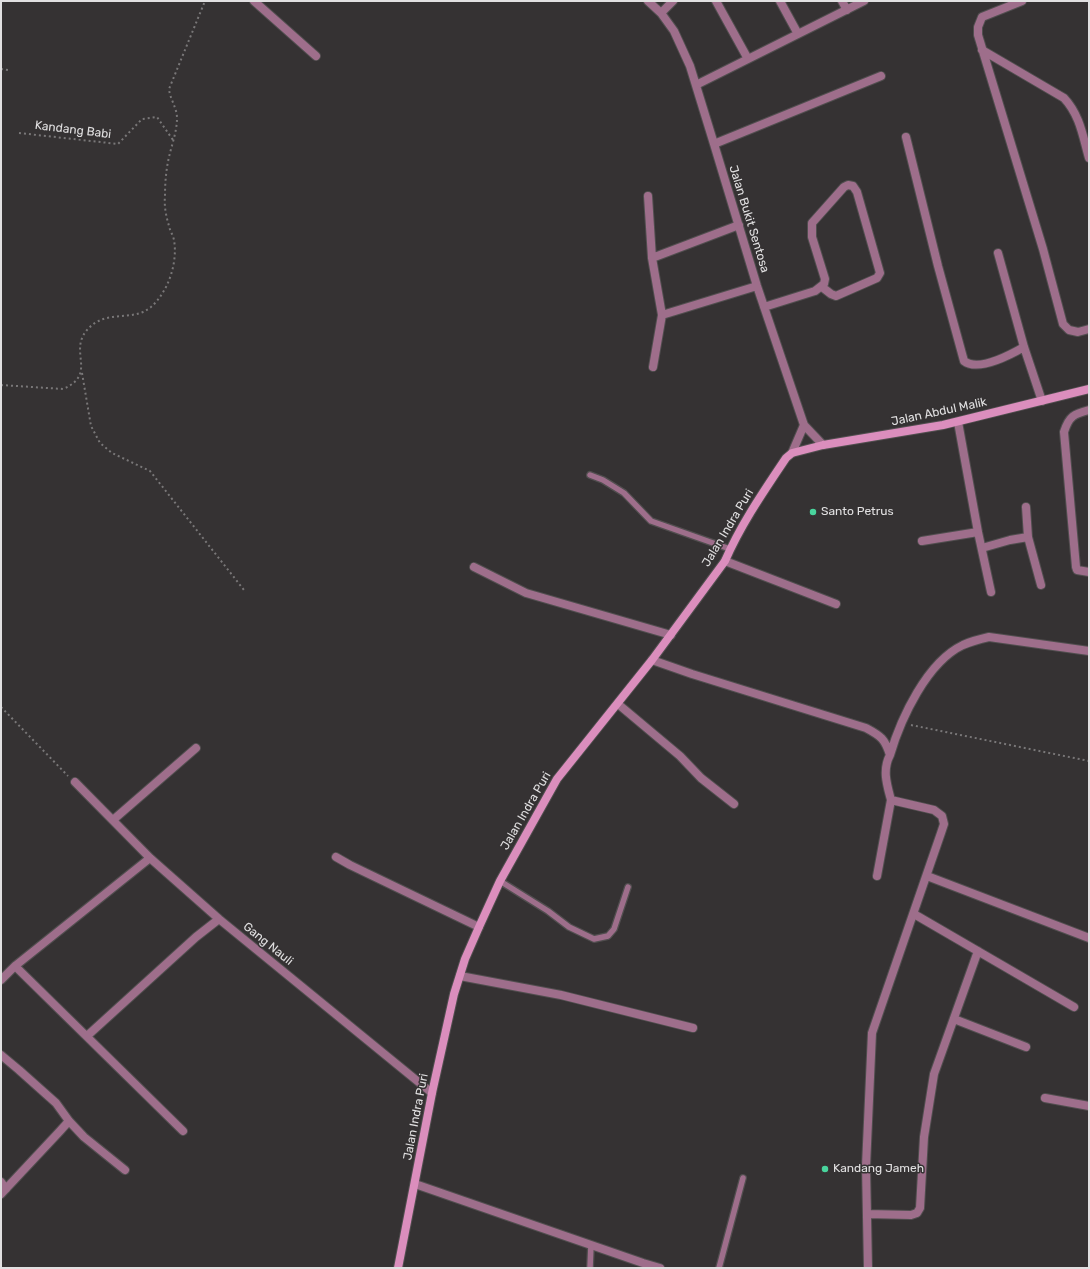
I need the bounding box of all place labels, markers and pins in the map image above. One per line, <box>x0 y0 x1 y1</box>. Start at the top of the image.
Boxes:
place label: Santo Petrus <box>821 505 894 519</box>
marker: Santo Petrus <box>808 507 818 517</box>
place label: Kandang Jameh <box>833 1162 924 1176</box>
marker: Kandang Jameh <box>820 1164 830 1174</box>

